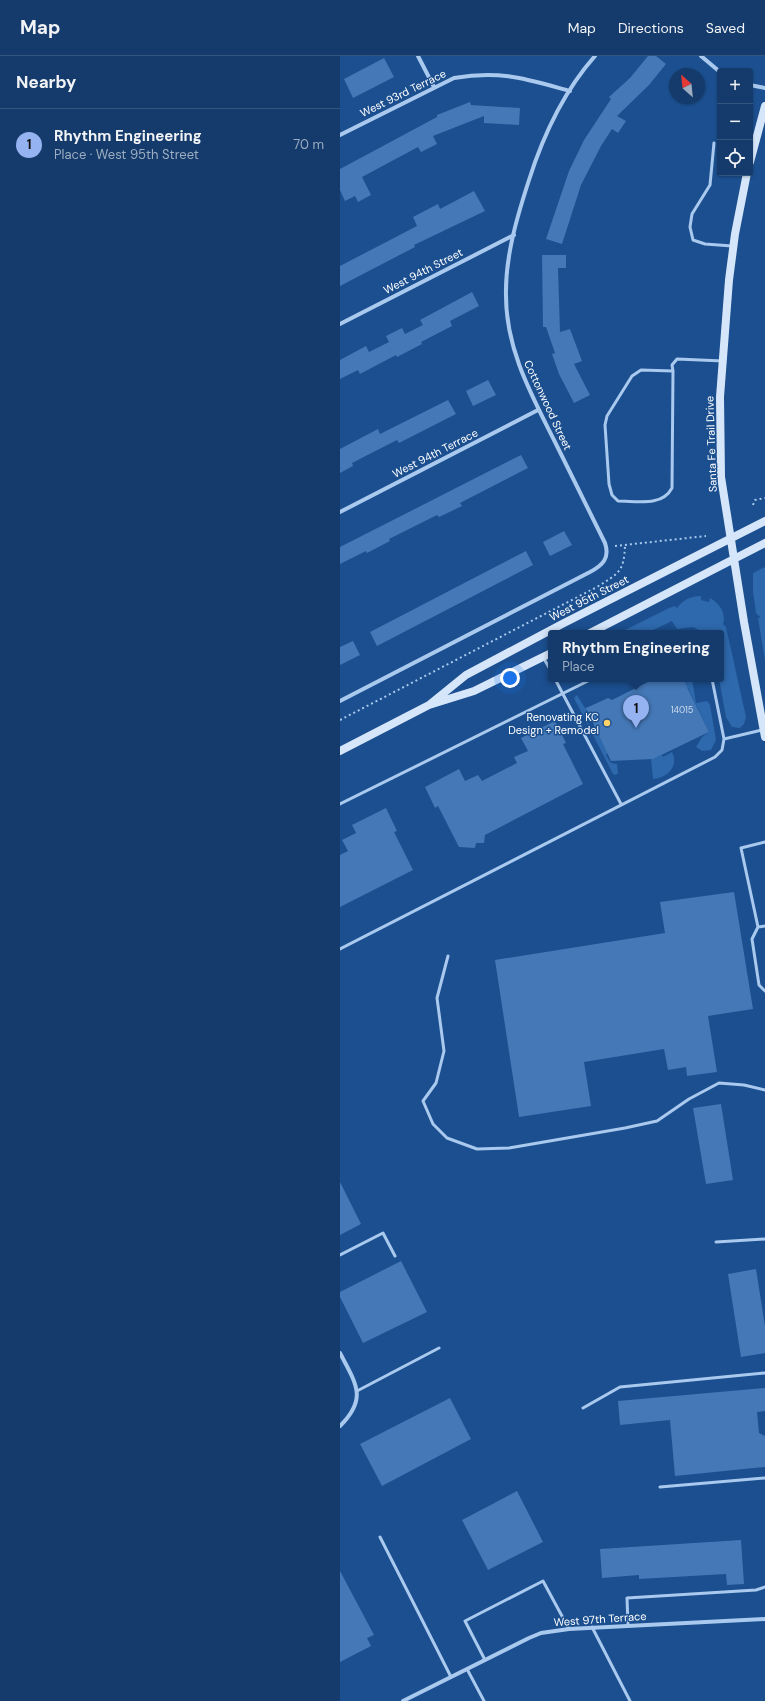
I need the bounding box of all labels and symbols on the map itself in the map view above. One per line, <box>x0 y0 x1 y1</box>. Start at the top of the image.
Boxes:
street label: West 93rd Terrace <box>358 66 448 120</box>
north arrow <box>669 68 705 104</box>
street label: West 94th Street <box>381 245 465 297</box>
street label: Cottonwood Street <box>521 358 575 452</box>
street label: Santa Fe Trail Drive <box>702 396 720 492</box>
street label: West 94th Terrace <box>390 425 480 481</box>
street label: West 95th Street <box>547 572 631 624</box>
your location <box>500 668 520 688</box>
pin: 1 <box>623 695 649 728</box>
house number: 14015 <box>671 704 693 716</box>
place label: Renovating KC Design + Remodel <box>508 710 599 737</box>
marker: Renovating KC Design + Remodel <box>602 718 612 728</box>
street label: West 97th Terrace <box>553 1609 647 1629</box>

